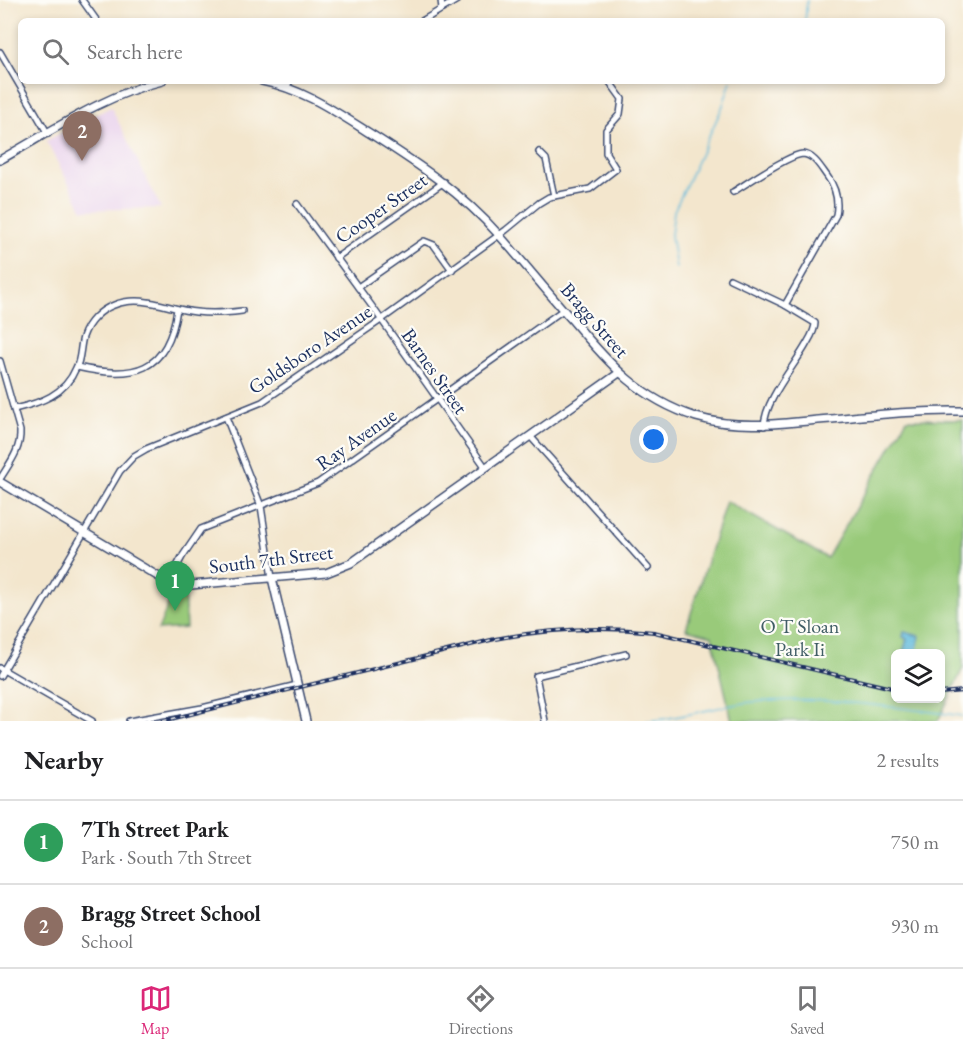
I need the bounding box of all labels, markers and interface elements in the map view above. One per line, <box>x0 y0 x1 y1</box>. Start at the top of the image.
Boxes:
search box <box>18 18 945 84</box>
icon: search <box>39 35 72 68</box>
text: Search here <box>87 37 182 66</box>
pin: 2 <box>62 112 101 161</box>
street label: Cooper Street <box>330 166 433 249</box>
street label: Bragg Street <box>555 277 635 364</box>
street label: Goldsboro Avenue <box>243 298 377 400</box>
street label: Barnes Street <box>396 323 474 420</box>
street label: Ray Avenue <box>311 402 401 476</box>
your location <box>639 425 668 454</box>
street label: South 7th Street <box>208 538 335 579</box>
pin: 1 <box>156 562 195 611</box>
park label: O T Sloan Park Ii <box>761 613 840 662</box>
map controls <box>891 649 945 703</box>
button: layers <box>891 649 945 703</box>
text: Nearby <box>24 743 104 777</box>
text: 2 results <box>876 747 939 773</box>
text: 7Th Street Park <box>81 815 229 844</box>
text: 1 <box>38 829 49 855</box>
text: 750 m <box>891 829 939 855</box>
text: Park · South 7th Street <box>81 844 252 870</box>
text: Bragg Street School <box>81 899 261 928</box>
text: 2 <box>38 913 49 939</box>
text: 930 m <box>891 913 939 939</box>
text: School <box>81 928 133 954</box>
tab: Map <box>139 982 172 1039</box>
tab: Directions <box>449 982 513 1039</box>
tab: Saved <box>790 982 824 1039</box>

